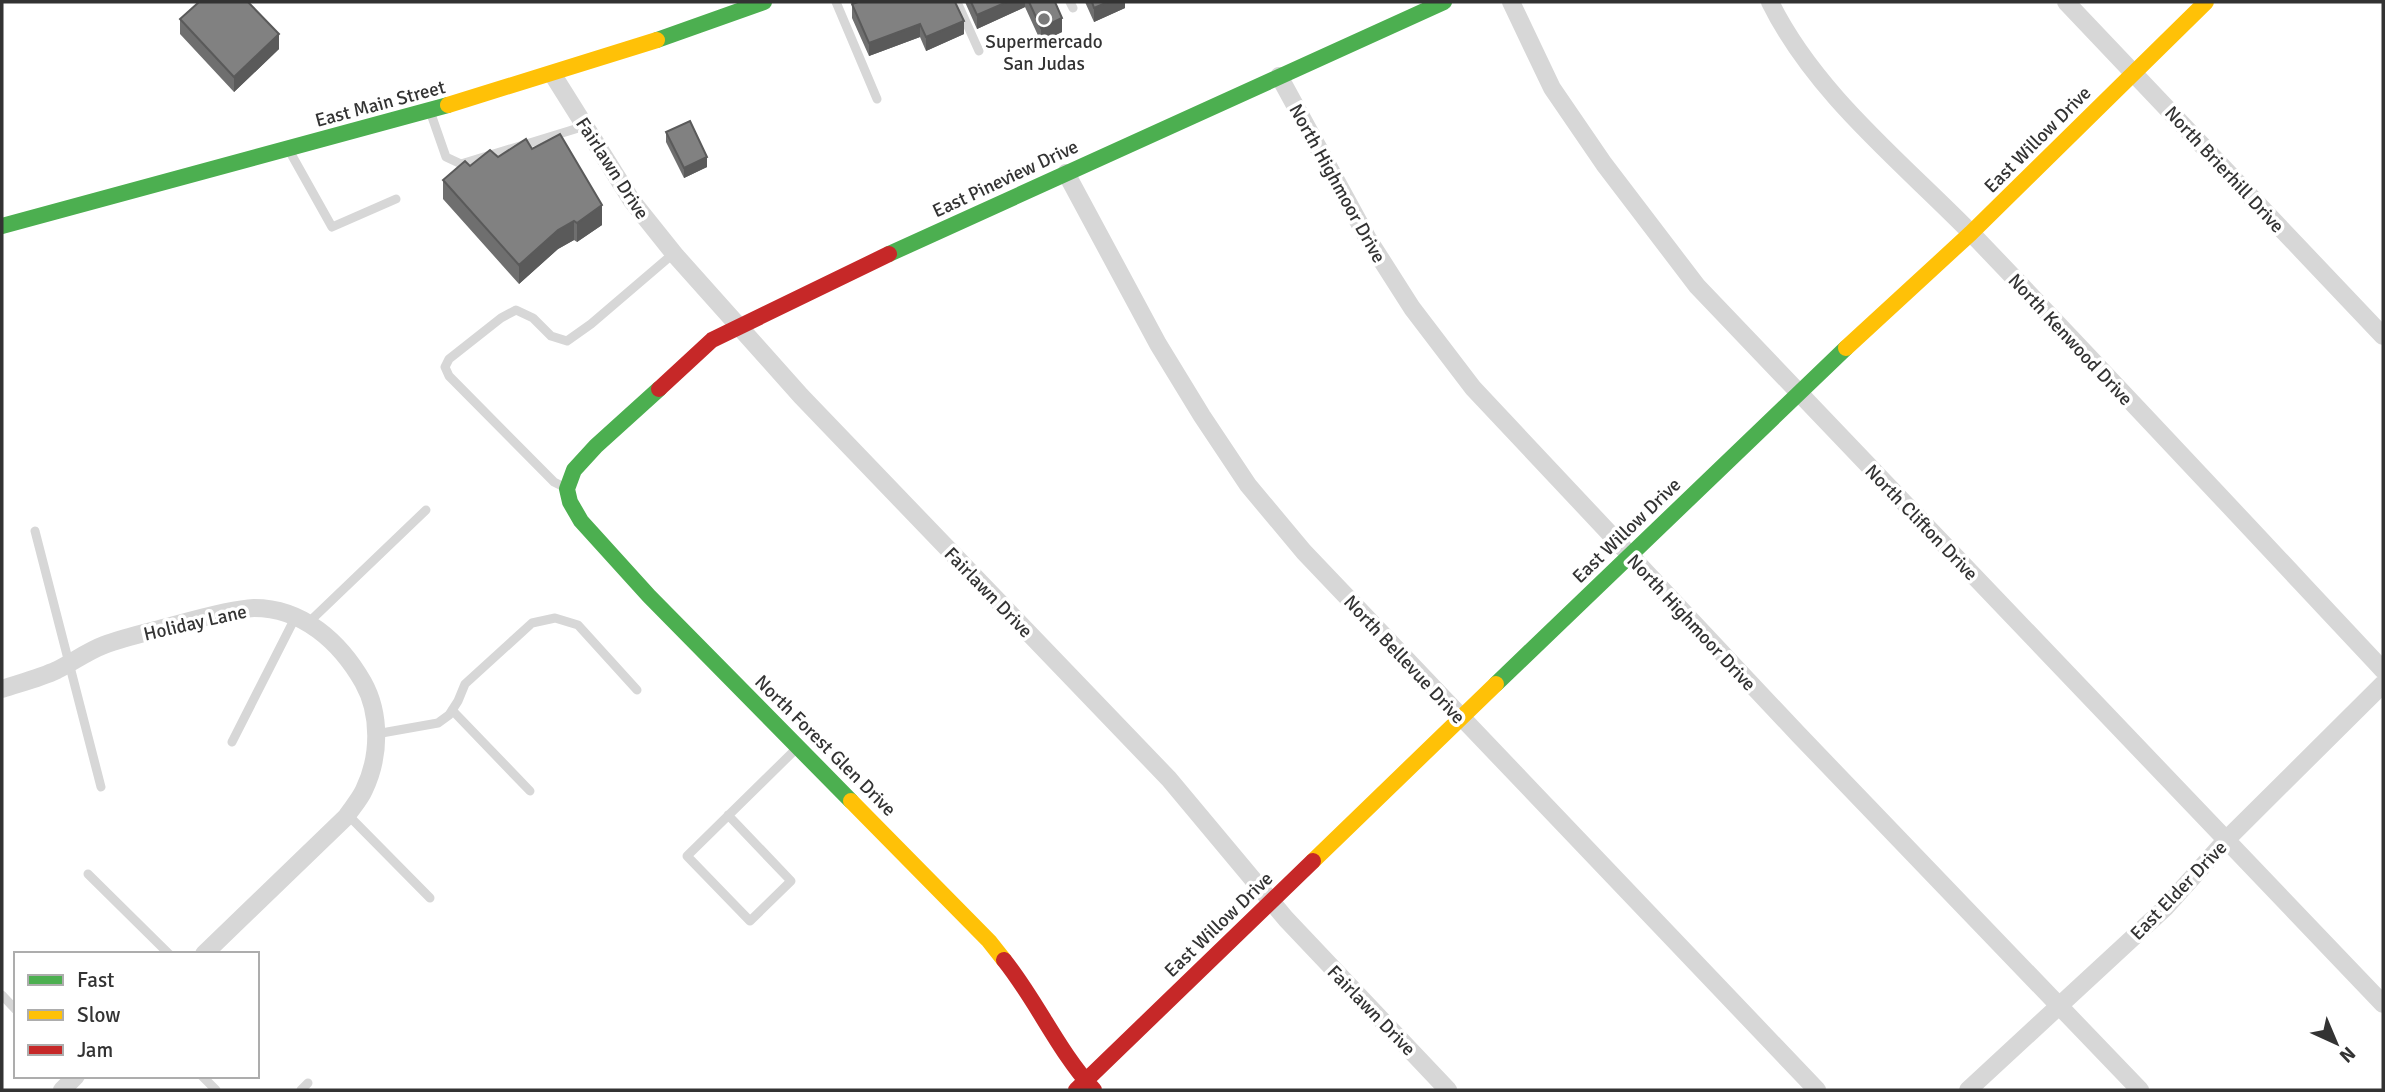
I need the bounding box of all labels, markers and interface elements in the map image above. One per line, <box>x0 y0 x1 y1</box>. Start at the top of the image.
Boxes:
marker: Supermercado San Judas <box>1036 11 1052 27</box>
place label: Supermercado San Judas <box>985 30 1103 76</box>
street label: East Main Street <box>313 75 448 133</box>
street label: East Willow Drive <box>1979 81 2096 198</box>
street label: North Highmoor Drive <box>1283 100 1391 267</box>
street label: North Brierhill Drive <box>2159 101 2289 238</box>
street label: Fairlawn Drive <box>570 113 654 224</box>
street label: East Pineview Drive <box>929 135 1082 223</box>
street label: North Kenwood Drive <box>2003 269 2138 411</box>
street label: North Clifton Drive <box>1860 460 1983 586</box>
street label: East Willow Drive <box>1567 473 1686 589</box>
street label: Fairlawn Drive <box>939 542 1038 643</box>
street label: North Highmoor Drive <box>1622 549 1761 696</box>
street label: North Bellevue Drive <box>1338 590 1470 729</box>
street label: Holiday Lane <box>141 599 249 646</box>
street label: North Forest Glen Drive <box>750 670 901 821</box>
street label: East Elder Drive <box>2125 836 2232 945</box>
street label: East Willow Drive <box>1159 867 1278 983</box>
legend <box>14 952 259 1078</box>
street label: Fairlawn Drive <box>1322 960 1421 1061</box>
text: Fast <box>77 967 114 993</box>
text: Slow <box>77 1002 121 1028</box>
north arrow <box>2301 1008 2371 1078</box>
text: Jam <box>77 1037 113 1063</box>
text: N <box>2334 1041 2360 1068</box>

